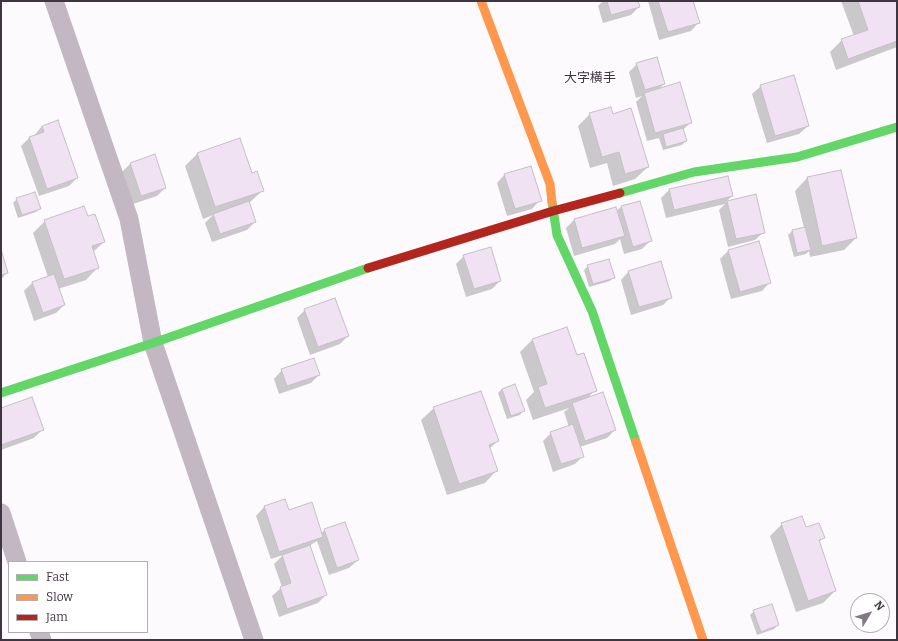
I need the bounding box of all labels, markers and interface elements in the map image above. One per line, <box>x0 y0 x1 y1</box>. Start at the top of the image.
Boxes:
district label: 大字横手 <box>564 70 616 86</box>
legend <box>8 561 148 633</box>
text: Fast <box>46 570 69 584</box>
text: Slow <box>46 590 73 604</box>
north arrow <box>850 593 890 633</box>
text: N <box>871 599 887 613</box>
text: Jam <box>46 610 68 624</box>

